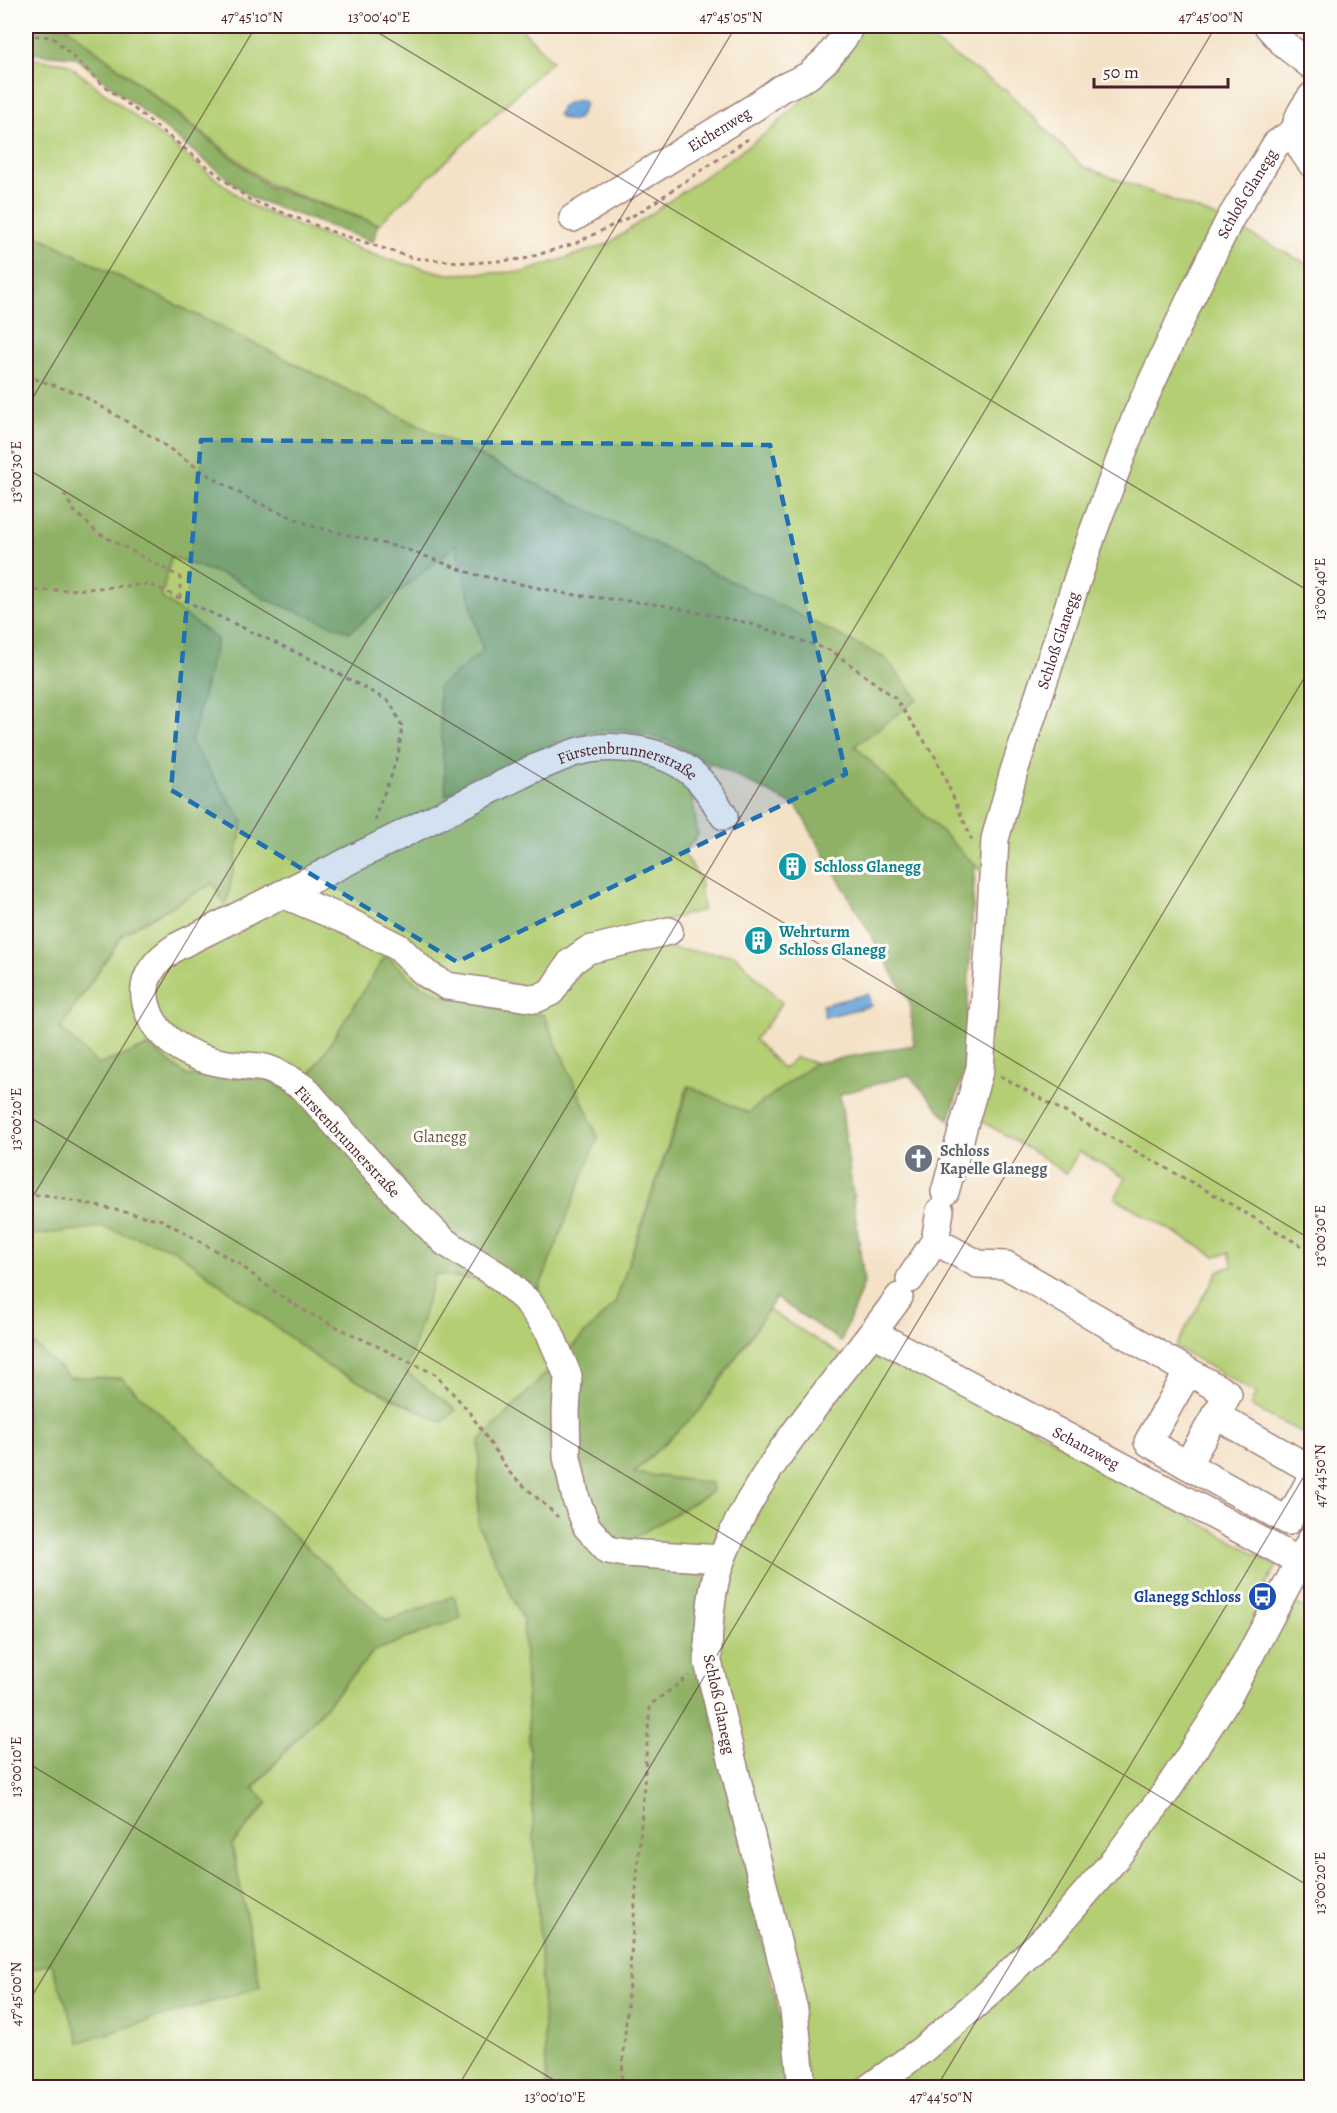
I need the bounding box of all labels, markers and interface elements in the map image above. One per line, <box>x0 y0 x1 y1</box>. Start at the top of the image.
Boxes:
text: 47°45'10"N <box>221 7 283 27</box>
text: 13°00'40"E <box>348 7 410 27</box>
text: 47°45'05"N <box>699 7 763 27</box>
text: 47°45'00"N <box>1179 7 1244 27</box>
scale bar <box>1094 51 1228 89</box>
text: 50 m <box>1103 60 1139 84</box>
street label: Eichenweg <box>684 102 755 158</box>
street label: Schloß Glanegg <box>1212 145 1283 243</box>
text: 13°00'30"E <box>6 441 26 503</box>
text: 13°00'40"E <box>1310 558 1330 620</box>
street label: Schloß Glanegg <box>1032 588 1085 692</box>
street label: Fürstenbrunnerstraße <box>554 738 702 785</box>
building icon: Schloss Glanegg <box>777 850 809 882</box>
place label: Schloss Glanegg <box>814 856 922 878</box>
place label: Wehrturm Schloss Glanegg <box>778 921 887 961</box>
building icon: Wehrturm Schloss Glanegg <box>742 924 774 956</box>
street label: Fürstenbrunnerstraße <box>289 1081 405 1203</box>
text: 13°00'20"E <box>6 1088 26 1151</box>
park label: Glanegg <box>413 1126 467 1148</box>
place label: Schloss Kapelle Glanegg <box>940 1140 1048 1180</box>
church icon: Schloss Kapelle Glanegg <box>903 1143 935 1175</box>
text: 13°00'30"E <box>1310 1205 1330 1267</box>
street label: Schanzweg <box>1048 1421 1123 1475</box>
text: 47°44'50"N <box>1310 1444 1330 1508</box>
bus stop icon: Glanegg Schloss <box>1246 1580 1278 1612</box>
place label: Glanegg Schloss <box>1134 1586 1241 1608</box>
street label: Schloß Glanegg <box>698 1652 740 1756</box>
text: 13°00'10"E <box>6 1737 26 1798</box>
text: 13°00'20"E <box>1310 1852 1330 1915</box>
text: 47°45'00"N <box>6 1961 26 2026</box>
text: 13°00'10"E <box>525 2087 586 2107</box>
text: 47°44'50"N <box>909 2087 973 2107</box>

